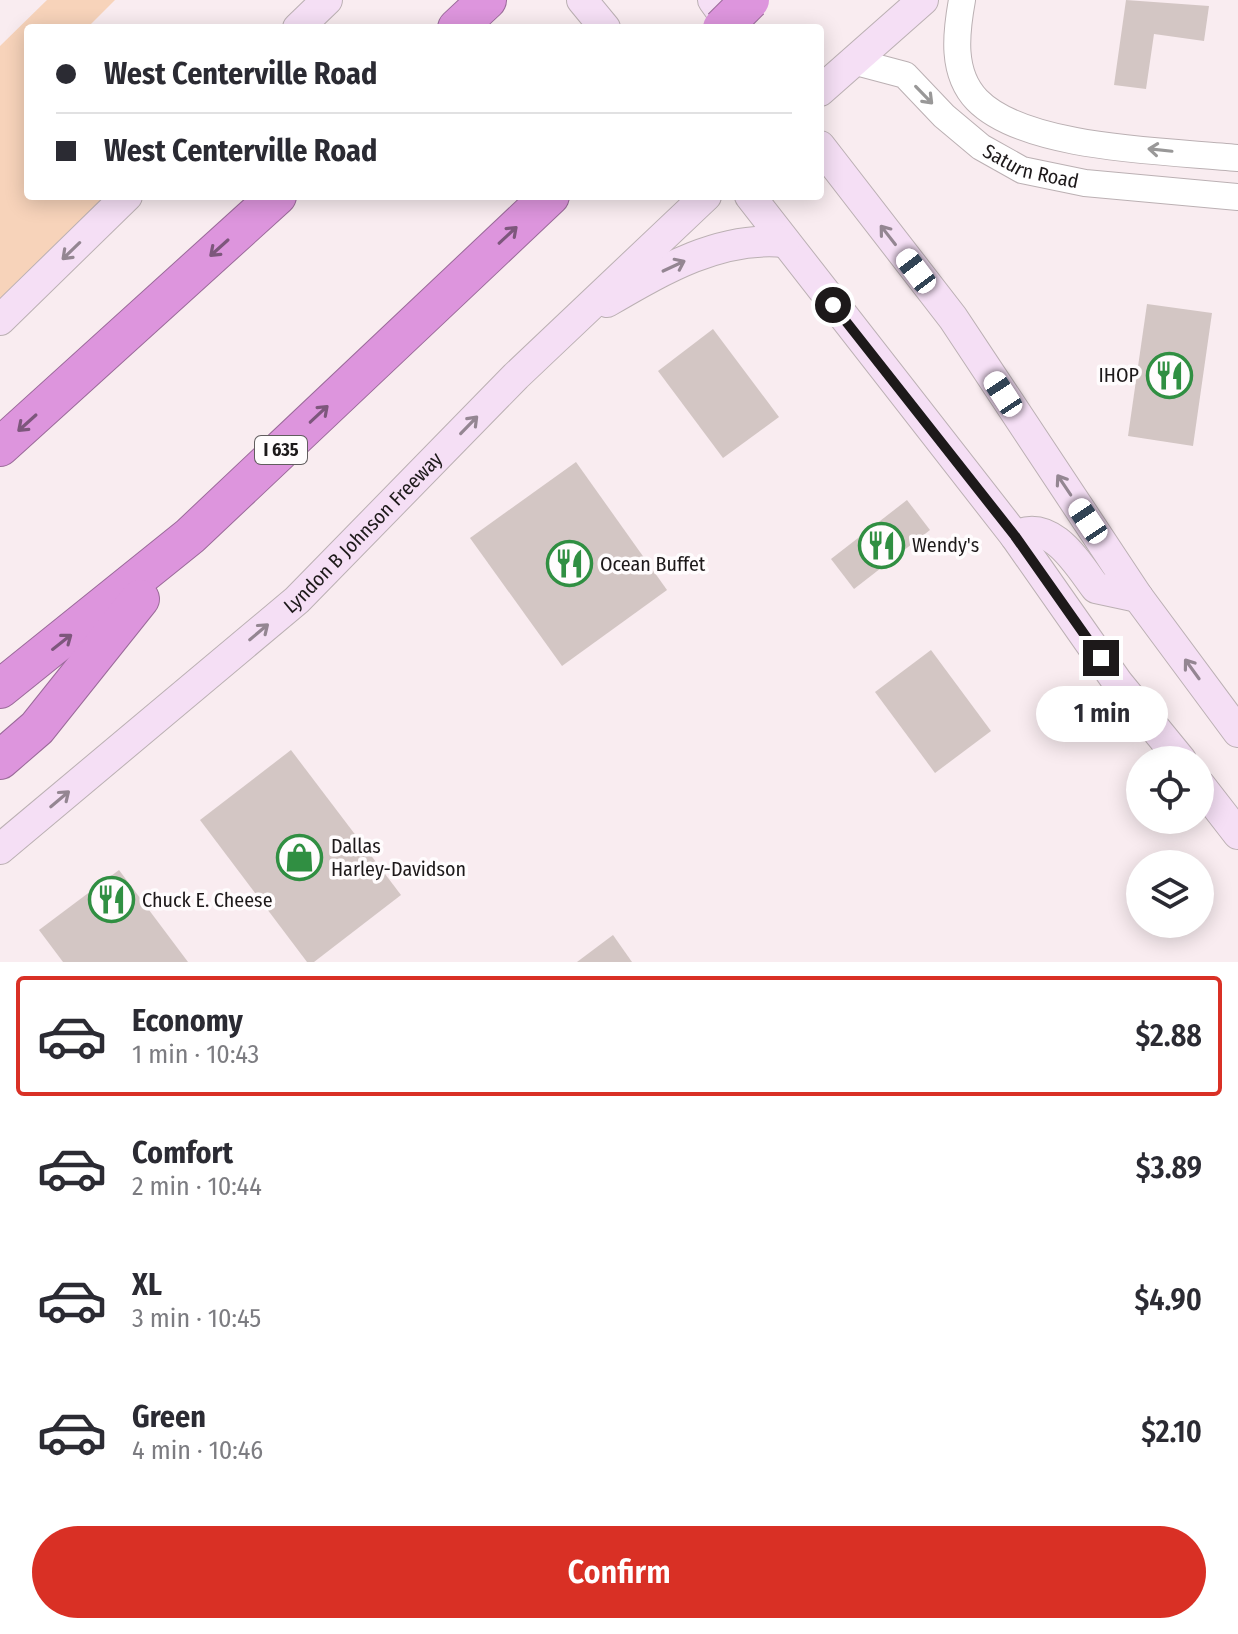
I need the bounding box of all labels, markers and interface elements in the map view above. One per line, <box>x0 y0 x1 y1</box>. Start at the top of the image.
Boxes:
text: West Centerville Road <box>104 56 377 92</box>
one-way arrow <box>914 85 933 105</box>
text: West Centerville Road <box>104 133 377 169</box>
street label: Saturn Road <box>979 139 1081 193</box>
one-way arrow <box>1148 142 1174 157</box>
one-way arrow <box>880 224 897 246</box>
one-way arrow <box>498 226 518 245</box>
one-way arrow <box>210 239 230 257</box>
one-way arrow <box>61 241 81 260</box>
car <box>892 245 940 297</box>
one-way arrow <box>662 258 686 273</box>
route start <box>815 287 851 323</box>
restaurant icon: IHOP <box>1146 351 1194 399</box>
place label: IHOP <box>1099 363 1139 387</box>
car <box>980 367 1026 421</box>
one-way arrow <box>309 405 328 424</box>
one-way arrow <box>17 414 37 432</box>
one-way arrow <box>460 415 479 435</box>
road number: I 635 <box>255 436 307 464</box>
street label: Lyndon B Johnson Freeway <box>279 447 447 618</box>
one-way arrow <box>1056 475 1072 497</box>
car <box>1065 494 1111 548</box>
restaurant icon: Wendy's <box>857 521 905 569</box>
place label: Wendy's <box>912 533 979 557</box>
restaurant icon: Ocean Buffet <box>545 540 593 588</box>
place label: Ocean Buffet <box>600 552 706 576</box>
one-way arrow <box>248 623 269 641</box>
one-way arrow <box>50 633 72 650</box>
route end <box>1083 640 1119 676</box>
one-way arrow <box>1183 659 1200 680</box>
callout: 1 min <box>1035 686 1167 742</box>
text: 1 min <box>1074 698 1130 729</box>
map controls <box>1126 746 1214 938</box>
button: locate <box>1126 746 1214 834</box>
one-way arrow <box>49 790 70 808</box>
shop icon: Dallas Harley-Davidson <box>276 834 324 882</box>
place label: Dallas Harley-Davidson <box>331 834 466 881</box>
button: layers <box>1126 850 1214 938</box>
restaurant icon: Chuck E. Cheese <box>87 876 135 924</box>
place label: Chuck E. Cheese <box>142 888 273 912</box>
icon: car <box>36 1000 108 1072</box>
text: Economy <box>132 1003 243 1039</box>
text: $2.88 <box>1136 1018 1202 1054</box>
text: 1 min · 10:43 <box>132 1039 259 1070</box>
icon: car <box>36 1132 108 1204</box>
text: Comfort <box>132 1135 233 1171</box>
text: $3.89 <box>1136 1150 1202 1186</box>
text: 2 min · 10:44 <box>132 1171 262 1202</box>
icon: car <box>36 1264 108 1336</box>
text: XL <box>132 1267 162 1303</box>
text: $4.90 <box>1134 1282 1202 1318</box>
text: 3 min · 10:45 <box>132 1303 261 1334</box>
icon: car <box>36 1396 108 1468</box>
text: Green <box>132 1399 206 1435</box>
text: $2.10 <box>1141 1414 1202 1450</box>
text: 4 min · 10:46 <box>132 1435 263 1466</box>
button: Confirm <box>32 1526 1206 1618</box>

